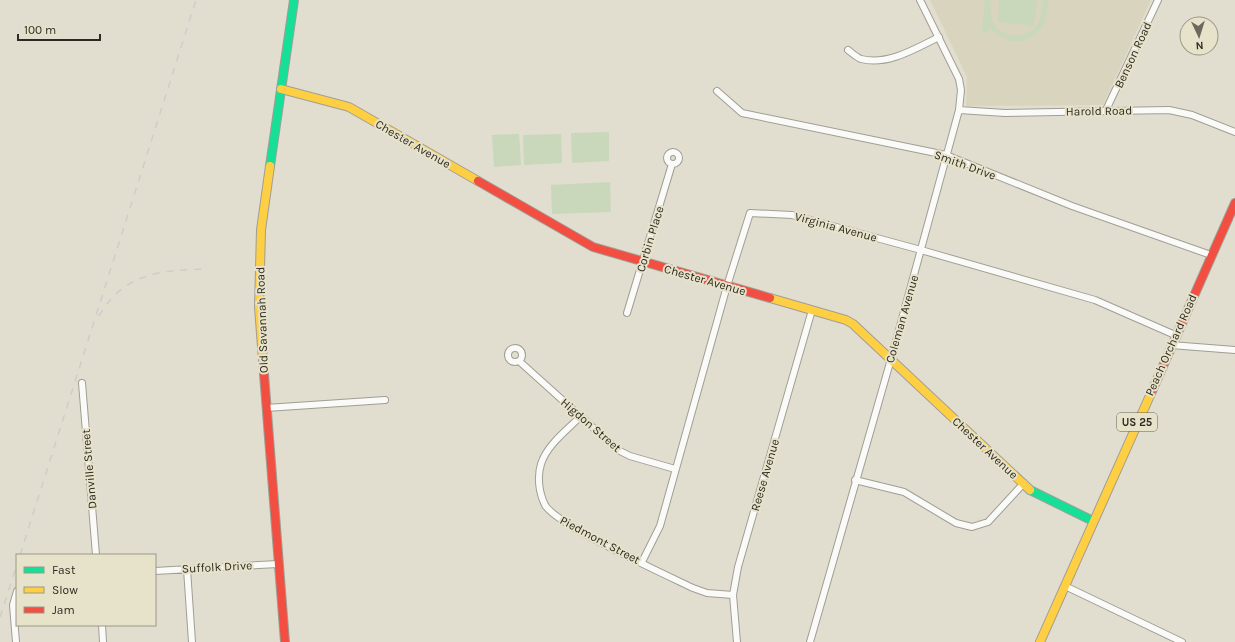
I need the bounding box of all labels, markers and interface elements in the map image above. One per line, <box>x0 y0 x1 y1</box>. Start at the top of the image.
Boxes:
scale bar <box>18 16 100 42</box>
north arrow <box>1179 16 1219 56</box>
street label: Benson Road <box>1112 20 1154 90</box>
text: 100 m <box>24 23 56 37</box>
text: N <box>1195 39 1204 52</box>
street label: Harold Road <box>1066 103 1132 119</box>
street label: Chester Avenue <box>373 117 453 171</box>
street label: Smith Drive <box>932 147 998 183</box>
street label: Corbin Place <box>633 204 667 274</box>
street label: Virginia Avenue <box>793 209 879 245</box>
street label: Chester Avenue <box>662 262 748 298</box>
street label: Old Savannah Road <box>253 267 271 373</box>
street label: Coleman Avenue <box>883 273 921 365</box>
street label: Peach Orchard Road <box>1142 292 1200 398</box>
street label: Higdon Street <box>558 395 624 455</box>
road number: US 25 <box>1117 413 1157 431</box>
street label: Chester Avenue <box>949 414 1021 482</box>
street label: Danville Street <box>78 428 99 509</box>
street label: Reese Avenue <box>748 437 782 513</box>
street label: Piedmont Street <box>557 513 643 567</box>
legend <box>16 554 156 626</box>
street label: Suffolk Drive <box>182 558 252 576</box>
text: Fast <box>52 563 76 577</box>
text: Slow <box>52 583 78 597</box>
text: Jam <box>52 603 75 617</box>

